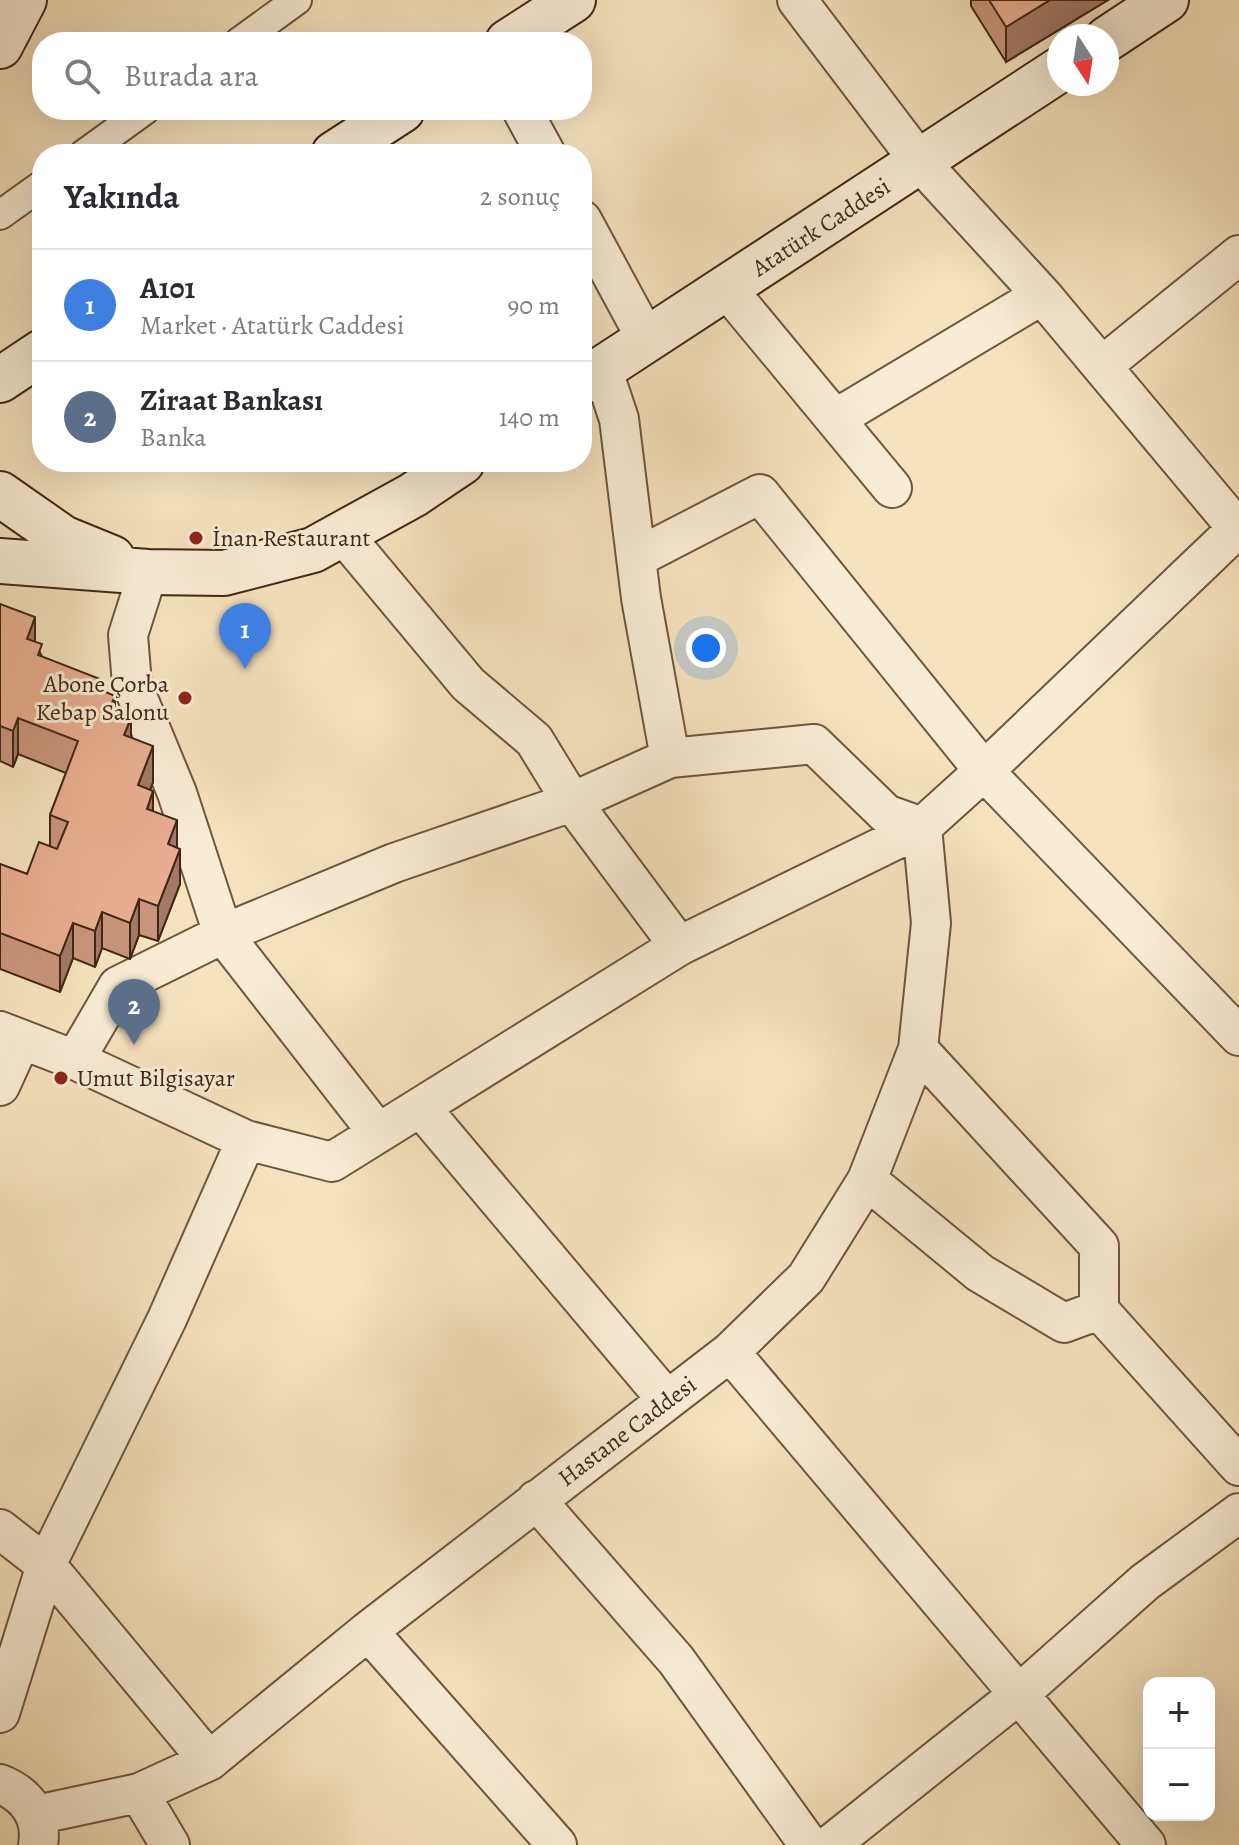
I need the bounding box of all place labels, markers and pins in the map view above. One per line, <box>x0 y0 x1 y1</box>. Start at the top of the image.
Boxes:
place label: İnan Restaurant <box>212 522 370 554</box>
marker: İnan Restaurant <box>187 529 205 547</box>
pin: 1 <box>219 603 271 669</box>
place label: Abone Çorba Kebap Salonu <box>36 668 170 728</box>
marker: Abone Çorba Kebap Salonu <box>176 689 194 707</box>
pin: 2 <box>108 979 160 1045</box>
place label: Umut Bilgisayar <box>77 1062 235 1094</box>
marker: Umut Bilgisayar <box>52 1069 70 1087</box>

